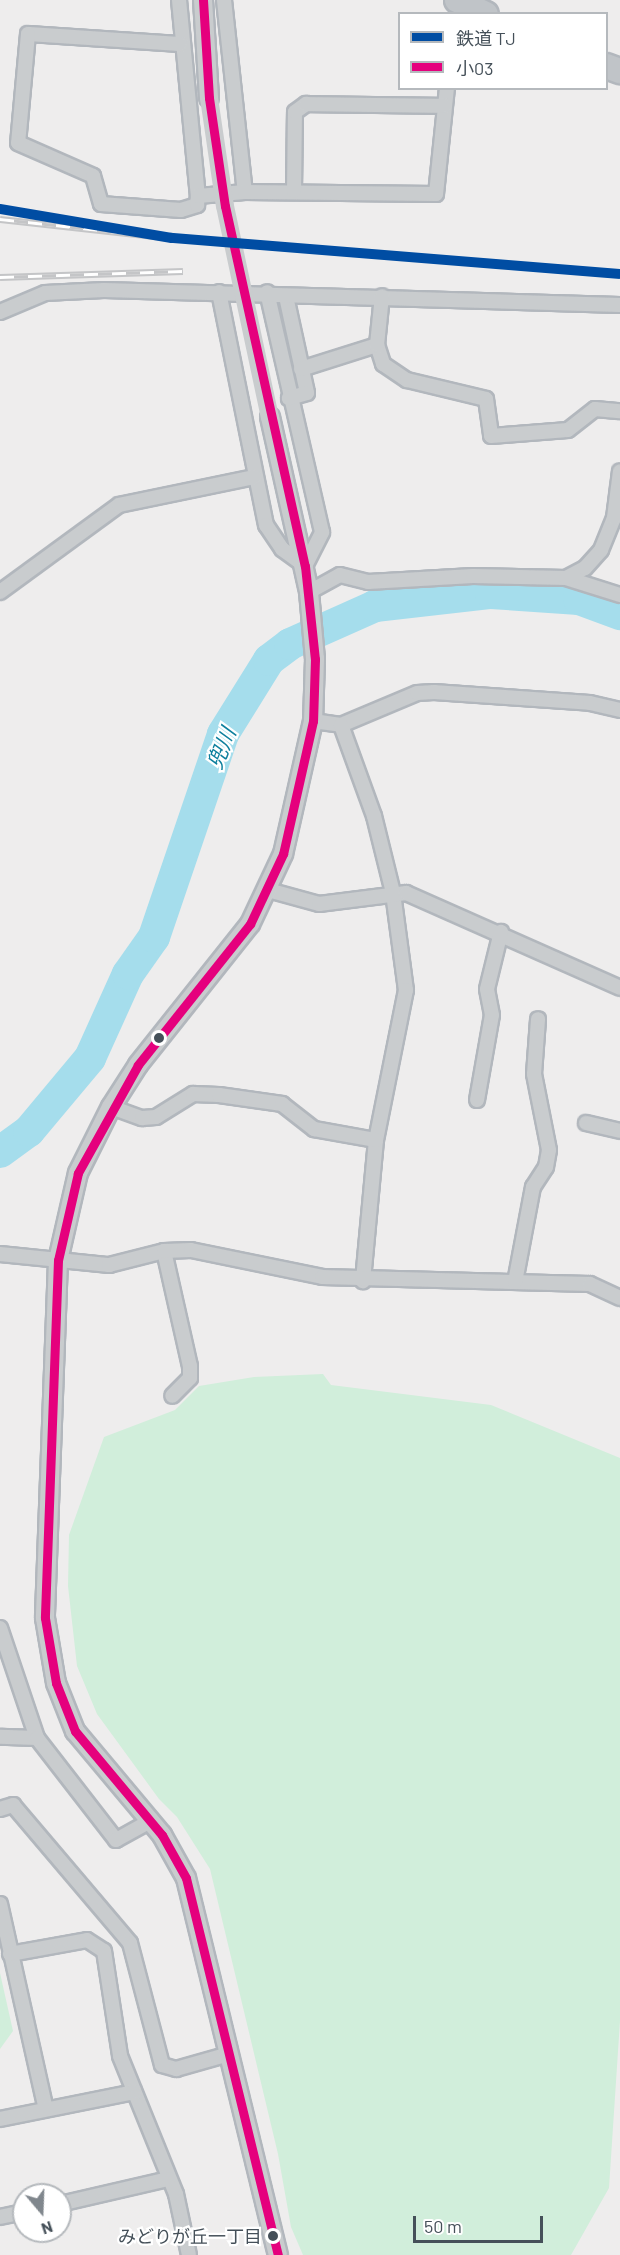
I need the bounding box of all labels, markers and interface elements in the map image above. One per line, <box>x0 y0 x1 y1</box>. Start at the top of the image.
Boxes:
legend <box>398 12 608 90</box>
text: 鉄道 TJ <box>456 27 516 49</box>
text: 小03 <box>456 57 493 79</box>
water label: 兜川 <box>201 724 241 772</box>
unlabelled marker <box>153 1032 165 1044</box>
north arrow <box>12 2183 72 2243</box>
scale bar <box>416 2204 546 2242</box>
text: 50 m <box>424 2215 462 2237</box>
text: N <box>39 2218 56 2239</box>
place label: みどりが丘一丁目 <box>118 2225 262 2247</box>
marker: みどりが丘一丁目 <box>267 2230 279 2242</box>

